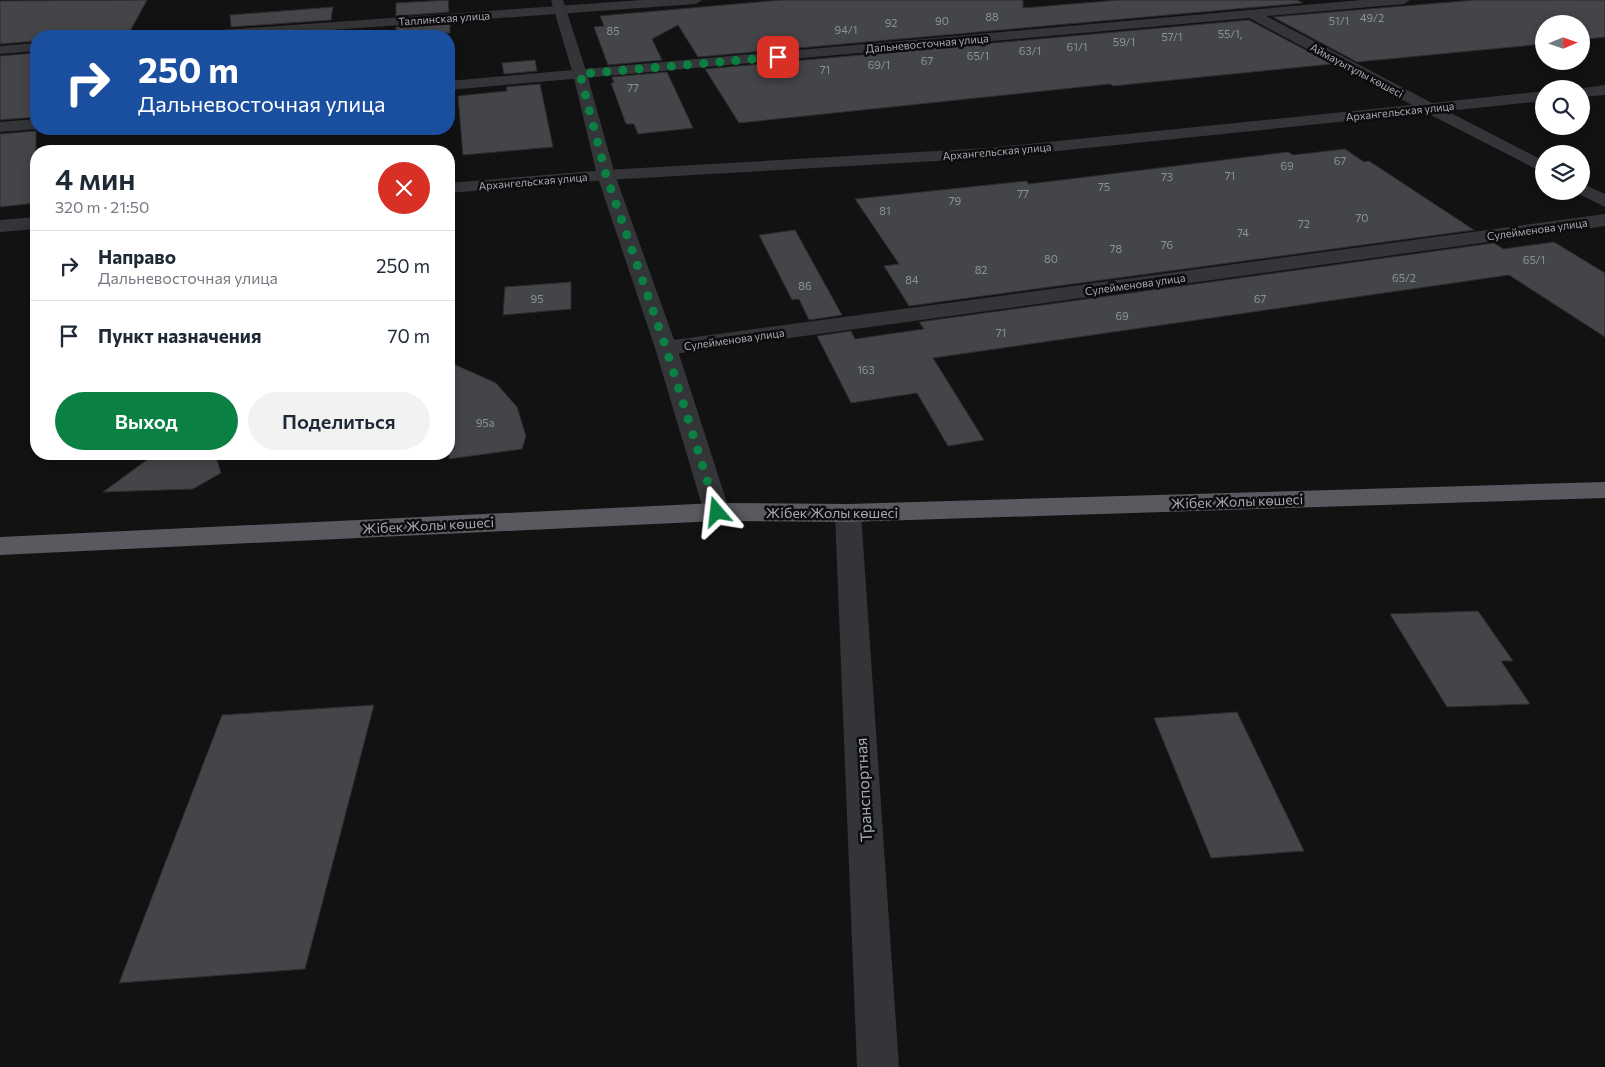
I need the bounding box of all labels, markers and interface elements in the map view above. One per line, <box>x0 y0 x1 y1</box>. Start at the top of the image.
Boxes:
street label: Таллинская улица <box>398 8 490 28</box>
house number: 88 <box>985 10 999 23</box>
house number: 49/2 <box>1360 11 1384 24</box>
house number: 90 <box>935 14 949 27</box>
house number: 51/1 <box>1329 14 1349 27</box>
north arrow <box>1535 15 1590 70</box>
map controls <box>1535 15 1590 200</box>
house number: 92 <box>885 16 897 29</box>
house number: 94/1 <box>835 23 857 36</box>
house number: 85 <box>607 24 620 37</box>
house number: 55/1, <box>1218 27 1242 40</box>
house number: 57/1 <box>1162 30 1182 43</box>
street label: Дальневосточная улица <box>865 31 989 55</box>
house number: 59/1 <box>1113 35 1135 48</box>
pin <box>757 36 799 78</box>
house number: 61/1 <box>1067 40 1087 53</box>
street label: Аймауытұлы көшесі <box>1308 40 1406 100</box>
icon: arrive <box>764 43 792 71</box>
house number: 63/1 <box>1019 44 1041 57</box>
text: 250 m <box>138 47 239 90</box>
house number: 65/1 <box>967 49 989 62</box>
icon: right <box>55 50 120 115</box>
house number: 67 <box>921 54 933 67</box>
house number: 69/1 <box>868 58 890 71</box>
house number: 71 <box>820 63 830 76</box>
button: search <box>1535 80 1590 135</box>
house number: 77 <box>627 81 639 94</box>
text: Дальневосточная улица <box>138 90 385 117</box>
street label: Архангельская улица <box>1345 99 1455 123</box>
street label: Архангельская улица <box>942 140 1052 162</box>
button: layers <box>1535 145 1590 200</box>
house number: 67 <box>1334 154 1346 167</box>
text: 4 мин <box>55 159 136 196</box>
house number: 69 <box>1280 159 1294 172</box>
button: close <box>378 162 430 214</box>
house number: 71 <box>1225 169 1235 182</box>
street label: Архангельская улица <box>478 170 588 192</box>
house number: 73 <box>1161 170 1173 183</box>
house number: 75 <box>1098 180 1110 193</box>
house number: 77 <box>1017 187 1029 200</box>
house number: 79 <box>949 194 962 207</box>
text: 320 m · 21:50 <box>55 197 149 216</box>
house number: 81 <box>879 204 891 217</box>
house number: 70 <box>1356 211 1368 224</box>
street label: Сулейменова улица <box>1486 216 1588 242</box>
house number: 72 <box>1298 217 1310 230</box>
house number: 74 <box>1237 226 1249 239</box>
house number: 76 <box>1161 238 1174 251</box>
house number: 78 <box>1110 242 1123 255</box>
text: Направо <box>98 245 176 268</box>
icon: right <box>55 252 83 280</box>
house number: 80 <box>1044 252 1058 265</box>
house number: 65/1 <box>1523 253 1545 266</box>
text: 250 m <box>376 254 430 277</box>
house number: 82 <box>975 263 987 276</box>
text: Дальневосточная улица <box>98 268 278 287</box>
street label: Сулейменова улица <box>1084 271 1186 297</box>
house number: 65/2 <box>1392 271 1416 284</box>
house number: 84 <box>905 273 919 286</box>
house number: 86 <box>798 279 812 292</box>
house number: 95 <box>531 292 544 305</box>
house number: 67 <box>1254 292 1266 305</box>
house number: 69 <box>1115 309 1129 322</box>
icon: arrive <box>55 322 83 350</box>
text: Пункт назначения <box>98 324 261 347</box>
text: 70 m <box>387 324 430 347</box>
street label: Сулейменова улица <box>683 326 785 352</box>
house number: 71 <box>996 326 1006 339</box>
house number: 163 <box>857 363 875 376</box>
button: Выход <box>55 392 238 450</box>
button: Поделиться <box>248 392 430 450</box>
house number: 95а <box>476 416 494 429</box>
position arrow <box>690 485 742 537</box>
street label: Жібек Жолы көшесі <box>1171 490 1303 512</box>
street label: Жібек Жолы көшесі <box>766 504 898 521</box>
street label: Жібек Жолы көшесі <box>361 513 495 537</box>
street label: Транспортная <box>851 737 875 843</box>

